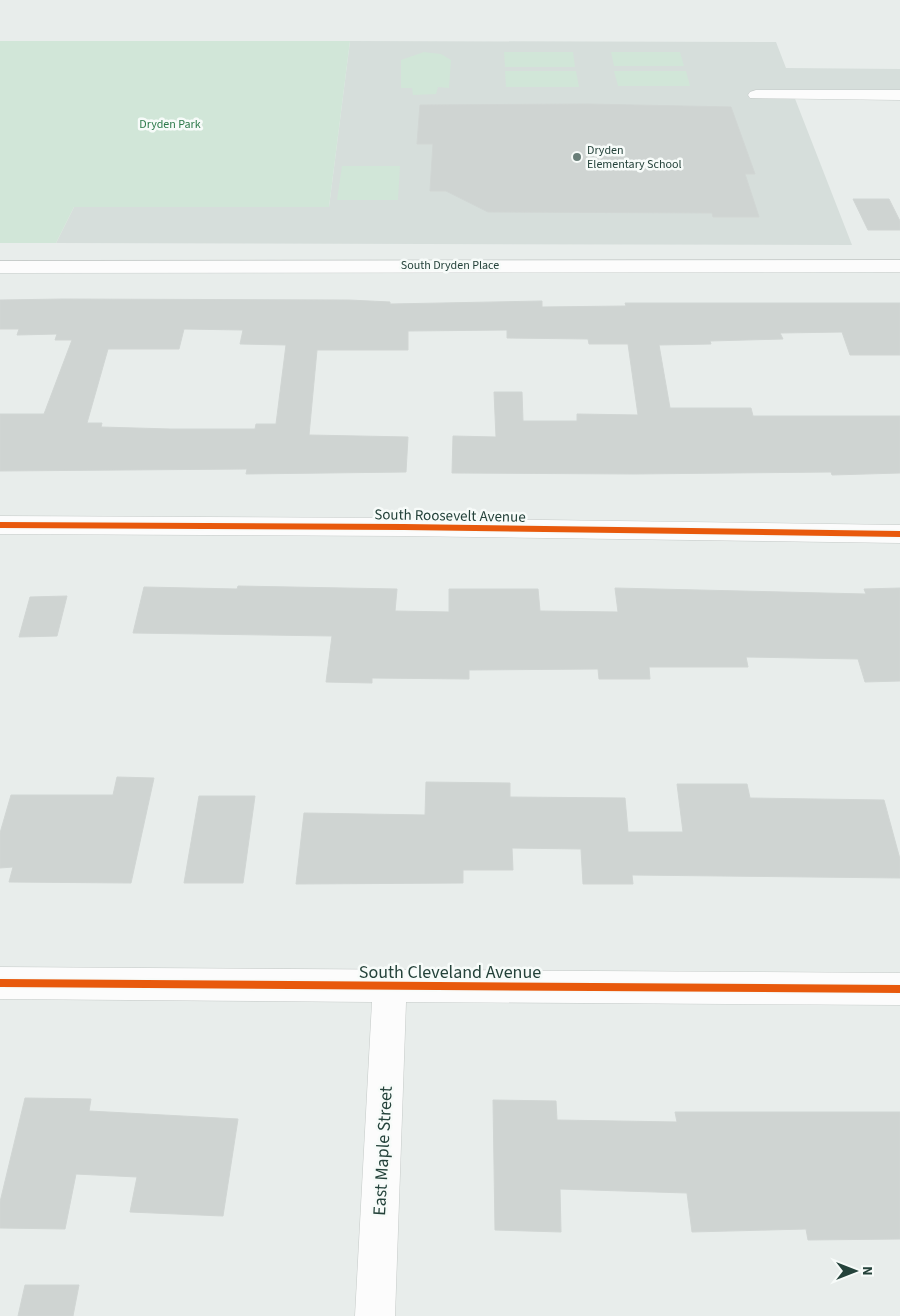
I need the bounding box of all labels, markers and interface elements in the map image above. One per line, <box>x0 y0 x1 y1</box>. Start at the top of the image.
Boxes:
park label: Dryden Park <box>139 116 201 133</box>
place label: Dryden Elementary School <box>587 142 682 173</box>
marker: Dryden Elementary School <box>571 151 583 163</box>
street label: South Dryden Place <box>401 257 499 274</box>
street label: South Roosevelt Avenue <box>374 504 526 528</box>
street label: South Cleveland Avenue <box>359 960 541 985</box>
street label: East Maple Street <box>367 1086 399 1216</box>
north arrow <box>830 1246 880 1296</box>
text: N <box>857 1266 877 1276</box>

